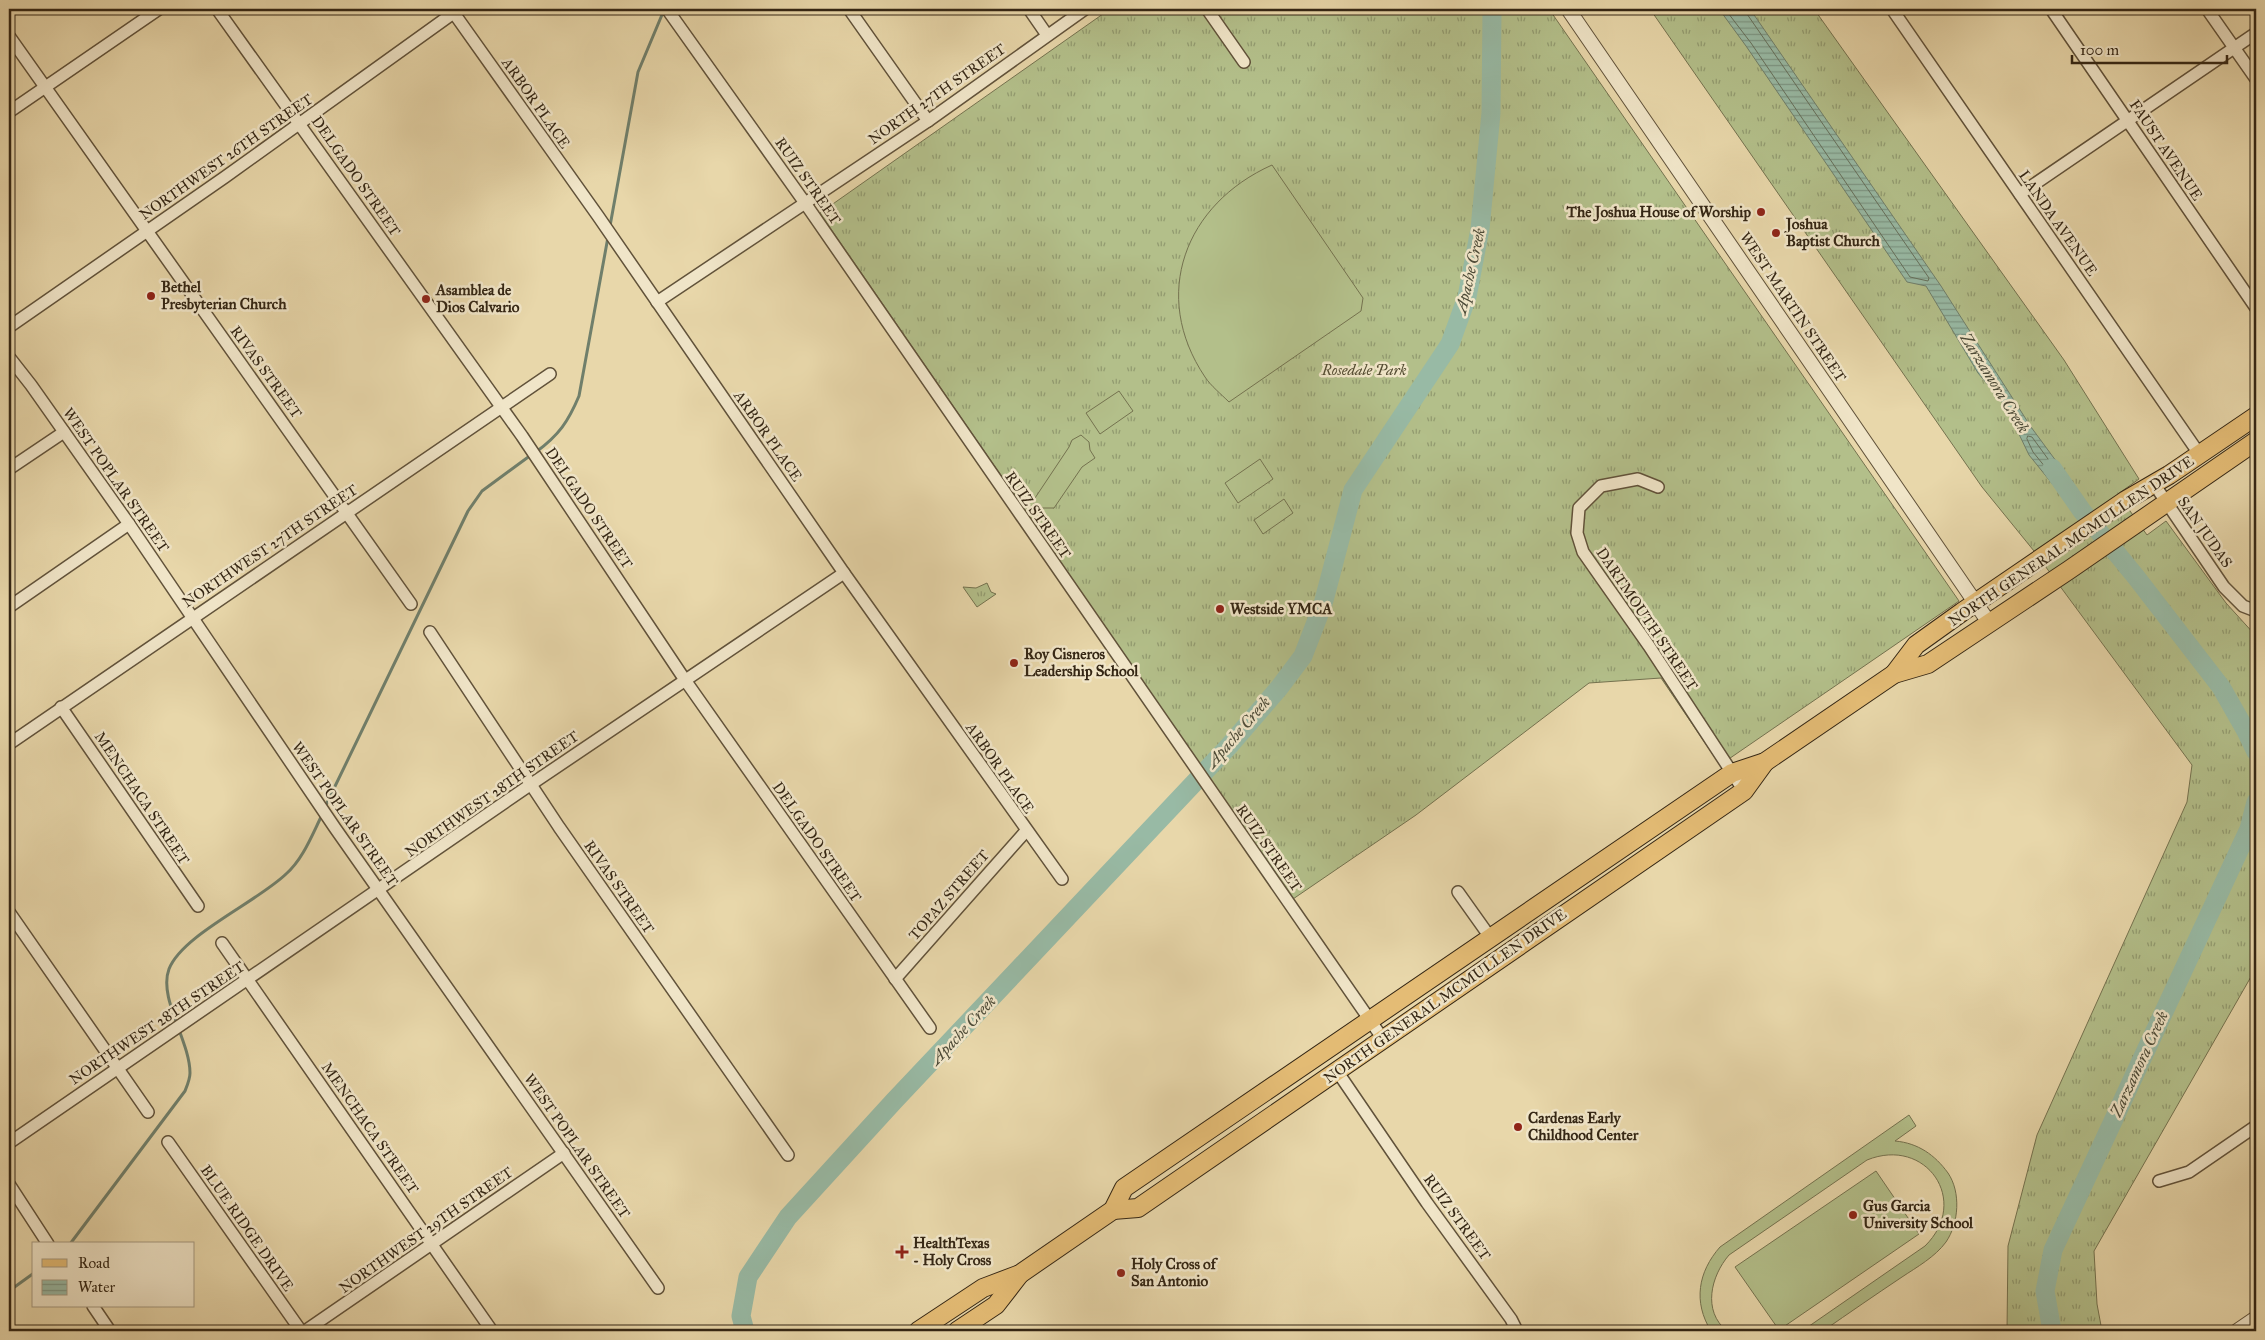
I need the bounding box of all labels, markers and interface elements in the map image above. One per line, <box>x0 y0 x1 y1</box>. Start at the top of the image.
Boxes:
scale bar <box>2072 32 2228 64</box>
street label: NORTH 27TH STREET <box>865 40 1009 148</box>
text: 100 m <box>2080 41 2120 59</box>
street label: ARBOR PLACE <box>498 53 574 152</box>
street label: NORTHWEST 26TH STREET <box>136 90 316 224</box>
street label: FAUST AVENUE <box>2126 96 2207 204</box>
street label: DELGADO STREET <box>308 113 404 239</box>
street label: RUIZ STREET <box>771 134 845 228</box>
street label: LANDA AVENUE <box>2015 167 2101 279</box>
place label: The Joshua House of Worship <box>1566 203 1751 222</box>
marker: The Joshua House of Worship <box>1755 206 1767 218</box>
place label: Joshua Baptist Church <box>1784 215 1881 251</box>
water label: Apache Creek <box>1450 226 1490 318</box>
marker: Joshua Baptist Church <box>1770 227 1782 239</box>
street label: WEST MARTIN STREET <box>1736 229 1850 385</box>
place label: Bethel Presbyterian Church <box>161 278 287 314</box>
place label: Asamblea de Dios Calvario <box>435 281 520 316</box>
marker: Bethel Presbyterian Church <box>145 290 157 302</box>
marker: Asamblea de Dios Calvario <box>420 293 432 305</box>
street label: RIVAS STREET <box>226 322 306 422</box>
water label: Zarzamora Creek <box>1956 329 2033 436</box>
park label: Rosedale Park <box>1321 361 1407 379</box>
street label: ARBOR PLACE <box>730 386 806 485</box>
street label: WEST POPLAR STREET <box>59 404 173 556</box>
street label: DELGADO STREET <box>542 444 636 572</box>
street label: NORTH GENERAL MCMULLEN DRIVE <box>1945 452 2197 630</box>
street label: RUIZ STREET <box>1001 468 1075 562</box>
street label: NORTHWEST 27TH STREET <box>179 481 361 611</box>
street label: SAN JUDAS <box>2173 493 2236 572</box>
street label: DARTMOUTH STREET <box>1592 544 1702 694</box>
place label: Westside YMCA <box>1230 600 1333 618</box>
marker: Westside YMCA <box>1214 603 1226 615</box>
place label: Roy Cisneros Leadership School <box>1024 645 1139 681</box>
marker: Roy Cisneros Leadership School <box>1008 657 1020 669</box>
water label: Apache Creek <box>1201 693 1275 773</box>
street label: ARBOR PLACE <box>962 718 1038 817</box>
street label: NORTHWEST 28TH STREET <box>402 727 582 861</box>
street label: MENCHACA STREET <box>91 728 193 868</box>
street label: WEST POPLAR STREET <box>288 738 402 890</box>
street label: DELGADO STREET <box>769 779 865 905</box>
street label: RUIZ STREET <box>1232 801 1306 895</box>
street label: RIVAS STREET <box>580 837 658 937</box>
street label: TOPAZ STREET <box>905 846 993 944</box>
street label: NORTH GENERAL MCMULLEN DRIVE <box>1320 905 1570 1087</box>
street label: NORTHWEST 28TH STREET <box>66 957 248 1089</box>
water label: Apache Creek <box>925 991 1001 1071</box>
water label: Zarzamora Creek <box>2106 1008 2172 1121</box>
street label: MENCHACA STREET <box>318 1059 422 1197</box>
street label: WEST POPLAR STREET <box>520 1070 634 1222</box>
place label: Cardenas Early Childhood Center <box>1528 1109 1639 1144</box>
marker: Cardenas Early Childhood Center <box>1512 1121 1524 1133</box>
street label: BLUE RIDGE DRIVE <box>197 1161 298 1295</box>
street label: NORTHWEST 29TH STREET <box>336 1163 516 1297</box>
street label: RUIZ STREET <box>1420 1170 1494 1264</box>
place label: Gus Garcia University School <box>1863 1197 1974 1233</box>
marker: Gus Garcia University School <box>1847 1209 1859 1221</box>
place label: HealthTexas - Holy Cross <box>913 1234 992 1270</box>
legend <box>32 1242 195 1308</box>
marker: HealthTexas - Holy Cross <box>895 1245 909 1259</box>
text: Road <box>78 1254 110 1272</box>
place label: Holy Cross of San Antonio <box>1131 1255 1219 1290</box>
marker: Holy Cross of San Antonio <box>1115 1267 1127 1279</box>
text: Water <box>78 1278 115 1296</box>

